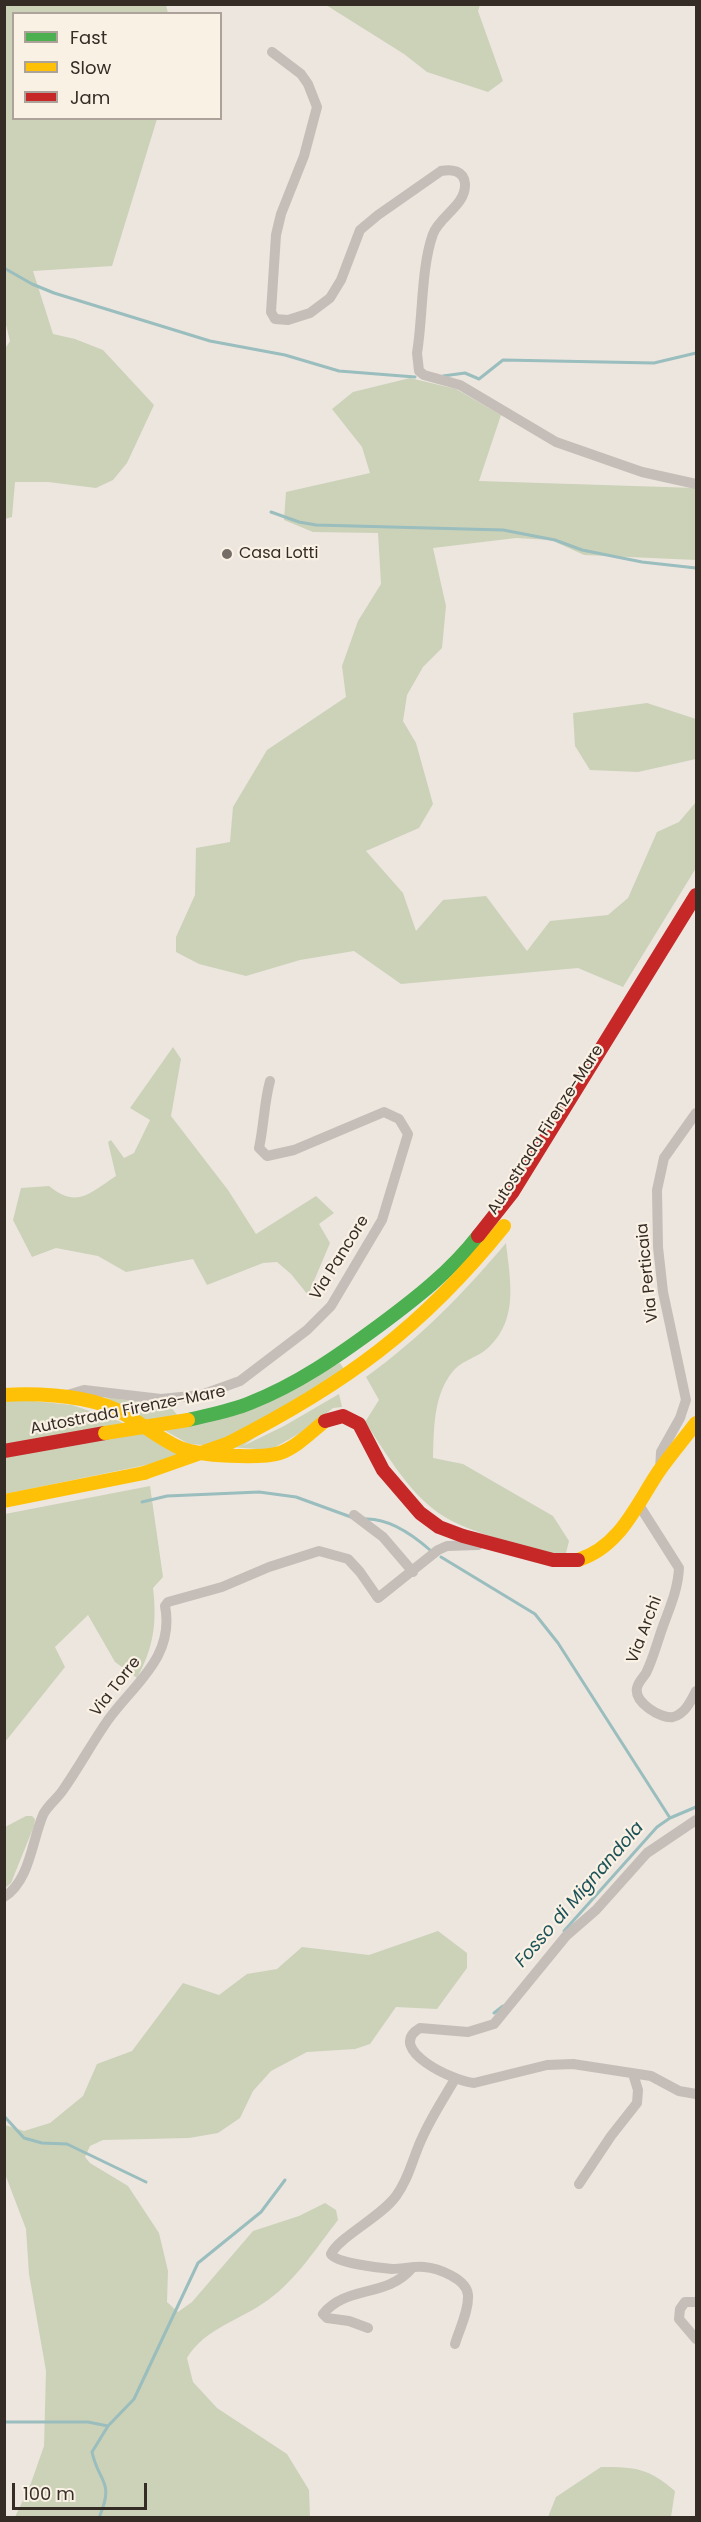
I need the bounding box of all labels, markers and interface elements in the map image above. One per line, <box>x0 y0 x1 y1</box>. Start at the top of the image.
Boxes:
legend <box>12 12 222 120</box>
text: Fast <box>70 25 107 50</box>
text: Slow <box>70 55 111 80</box>
text: Jam <box>70 85 110 110</box>
place label: Casa Lotti <box>239 544 318 564</box>
marker: Casa Lotti <box>220 547 234 561</box>
street label: Autostrada Firenze-Mare <box>484 1042 608 1218</box>
street label: Via Pancore <box>306 1212 374 1304</box>
street label: Via Perticaia <box>633 1222 663 1324</box>
street label: Autostrada Firenze-Mare <box>29 1383 227 1439</box>
street label: Via Archi <box>623 1594 667 1666</box>
street label: Via Torre <box>87 1653 145 1721</box>
water label: Fosso di Mignandola <box>511 1818 649 1972</box>
scale bar <box>15 2471 150 2509</box>
text: 100 m <box>23 2481 75 2506</box>

